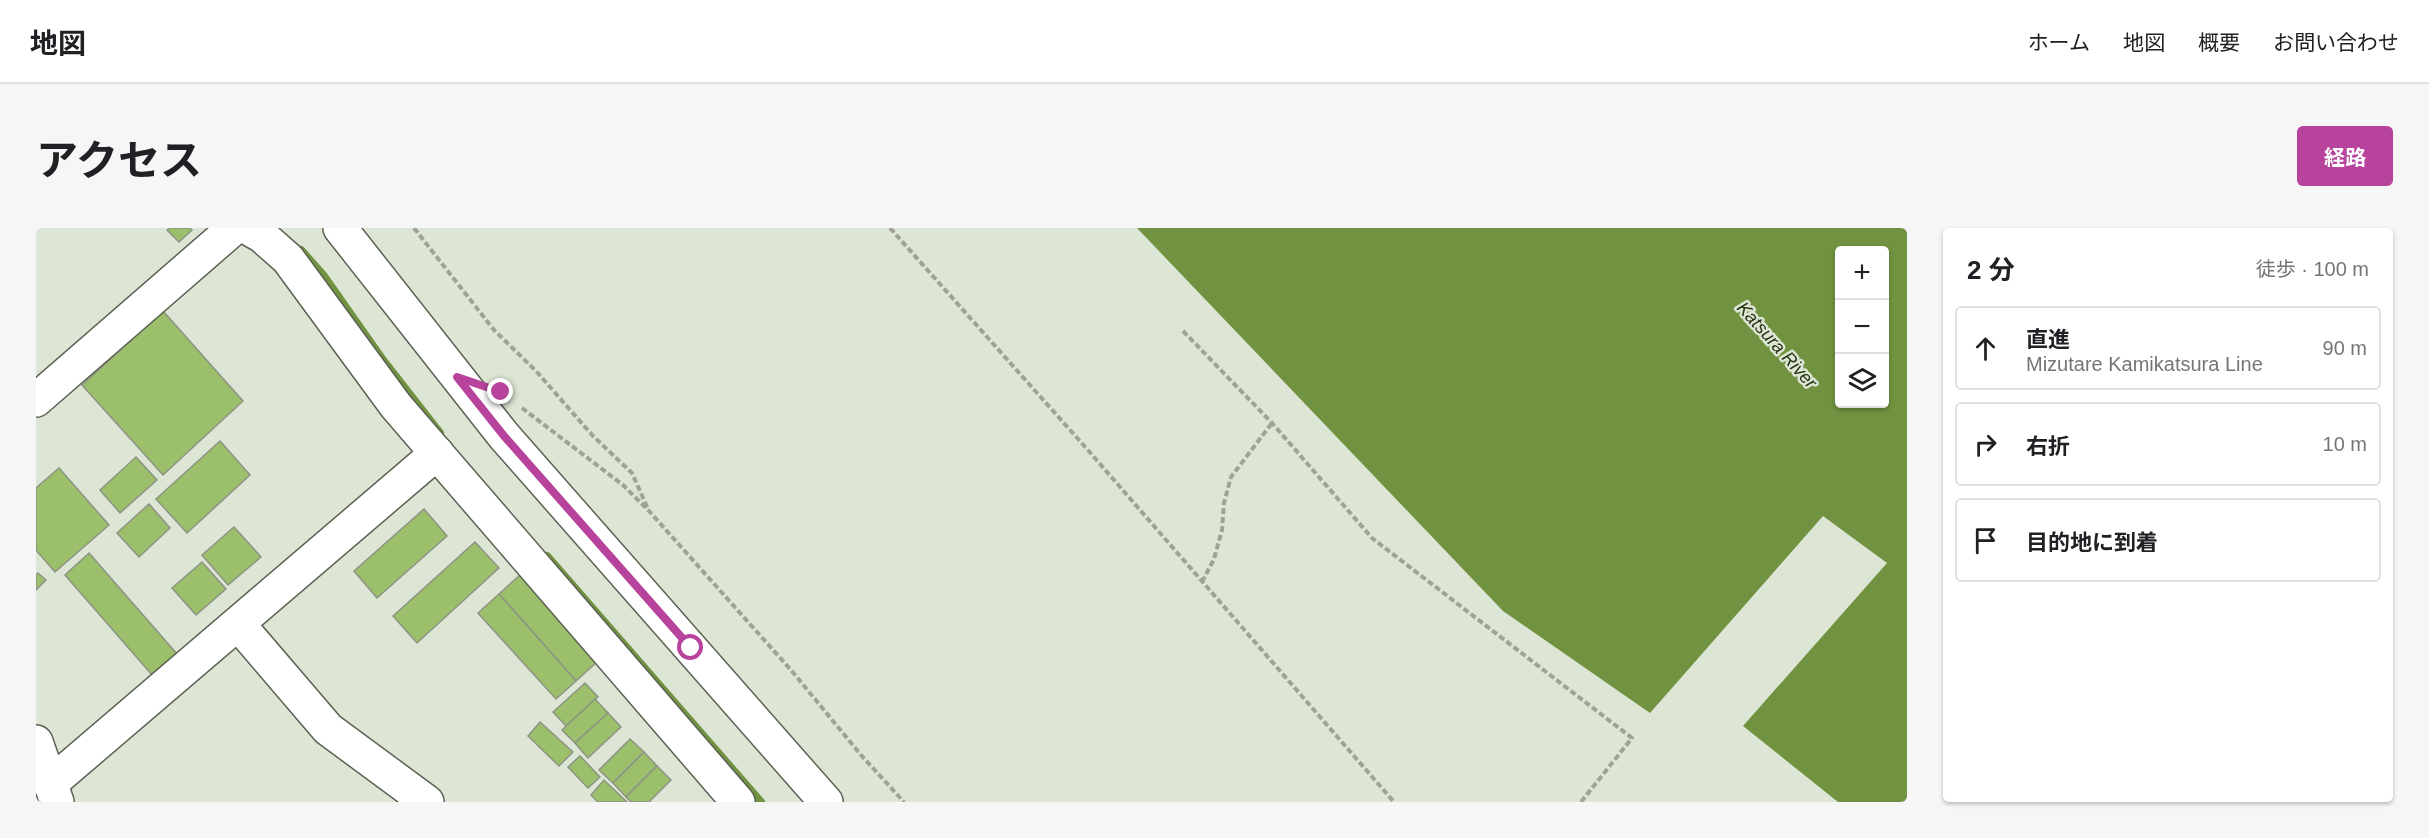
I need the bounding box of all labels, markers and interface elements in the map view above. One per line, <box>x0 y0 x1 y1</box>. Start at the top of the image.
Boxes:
text: 地図 <box>30 28 86 59</box>
text: ホーム <box>2028 31 2090 54</box>
text: 地図 <box>2123 31 2165 54</box>
text: 概要 <box>2198 31 2240 54</box>
text: お問い合わせ <box>2273 31 2399 54</box>
button: 経路 <box>2297 126 2393 186</box>
text: アクセス <box>36 137 202 184</box>
map controls <box>1835 246 1889 408</box>
button: + <box>1835 246 1889 300</box>
text: 2 分 <box>1967 255 2015 285</box>
text: 徒歩 · 100 m <box>2256 258 2369 280</box>
water label: Katsura River <box>1733 298 1822 393</box>
button: − <box>1835 300 1889 354</box>
text: 直進 <box>2026 327 2070 352</box>
icon: ahead <box>1969 332 2002 365</box>
text: 90 m <box>2323 337 2367 359</box>
text: Mizutare Kamikatsura Line <box>2026 353 2263 375</box>
button: layers <box>1835 354 1889 408</box>
route end <box>487 378 513 404</box>
icon: right <box>1969 428 2002 461</box>
text: 10 m <box>2323 433 2367 455</box>
text: 右折 <box>2026 434 2070 459</box>
icon: arrive <box>1969 524 2002 557</box>
text: 目的地に到着 <box>2026 530 2158 555</box>
route start <box>677 634 703 660</box>

